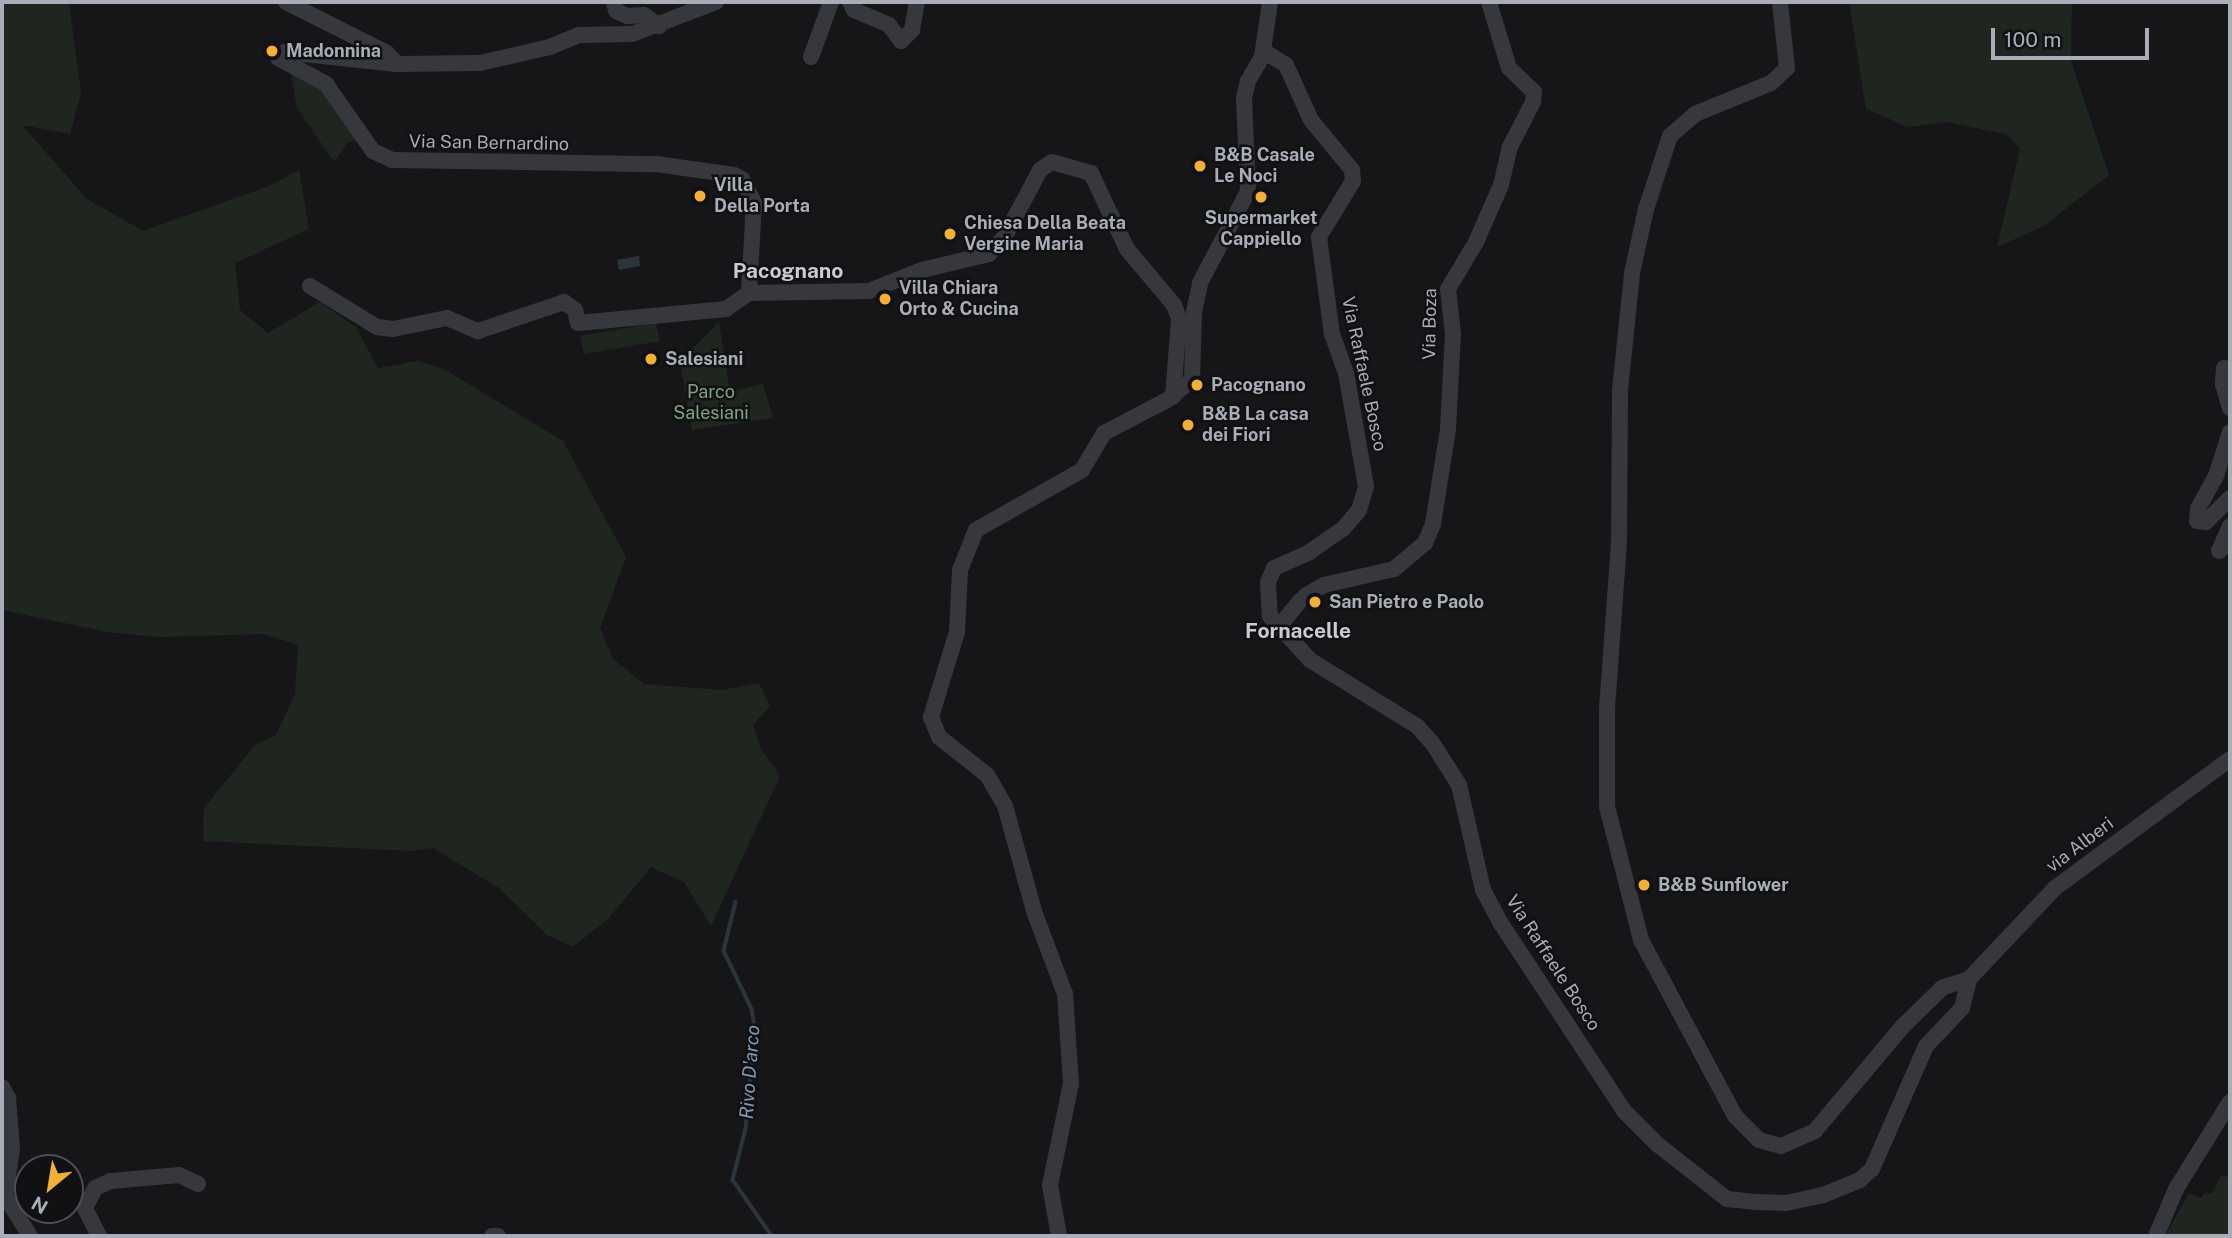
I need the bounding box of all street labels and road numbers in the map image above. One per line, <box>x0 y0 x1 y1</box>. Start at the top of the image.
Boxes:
street label: Via San Bernardino <box>409 131 569 155</box>
street label: Via Boza <box>1419 288 1441 360</box>
street label: Via Raffaele Bosco <box>1337 295 1391 453</box>
street label: via Alberi <box>2042 813 2118 877</box>
street label: Via Raffaele Bosco <box>1501 891 1605 1035</box>

